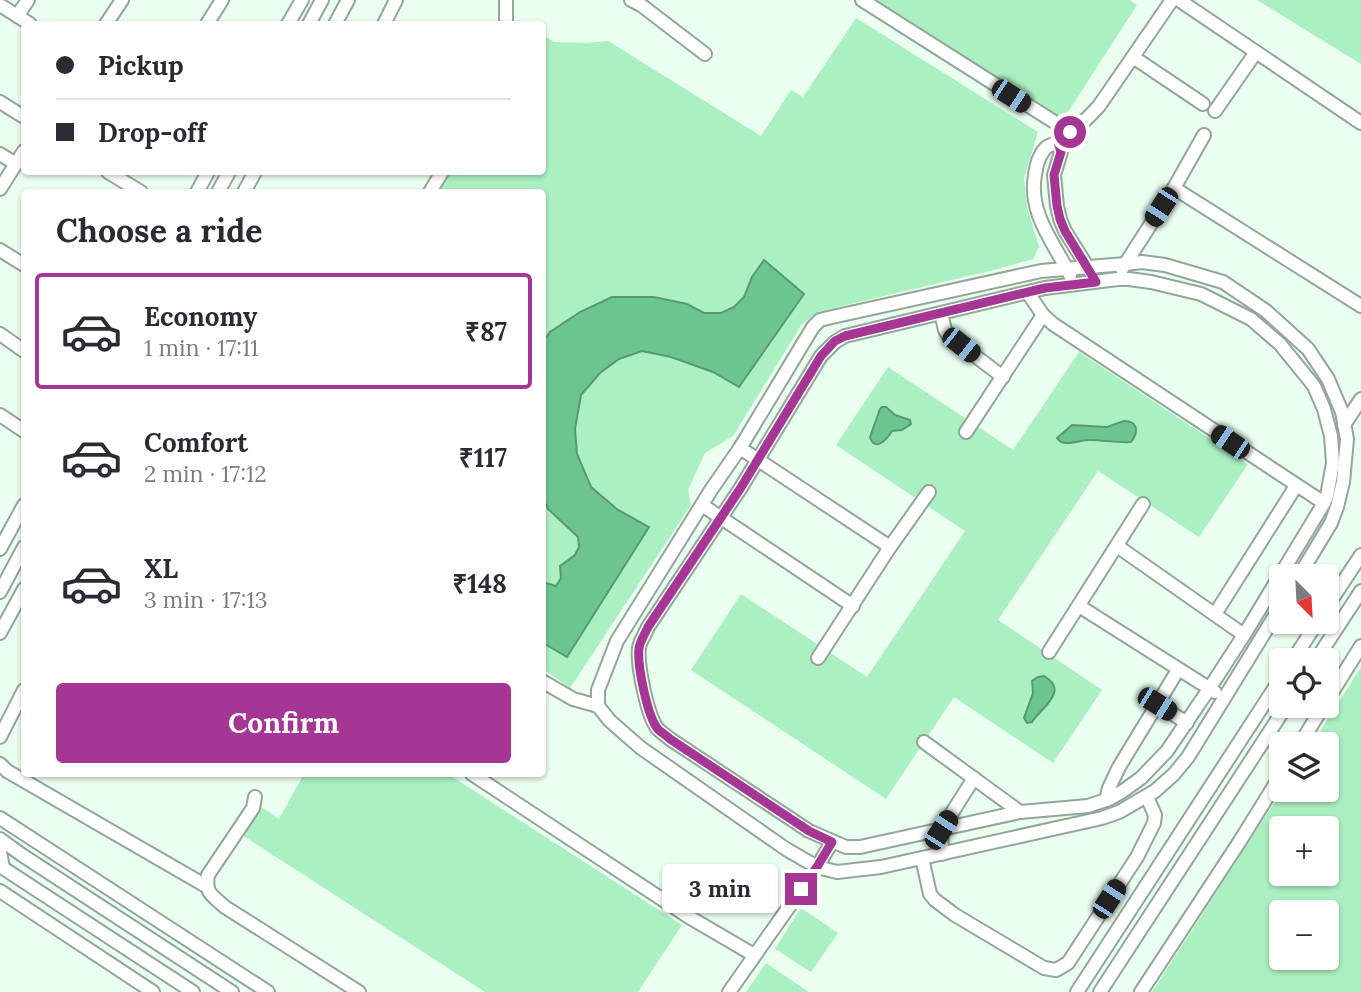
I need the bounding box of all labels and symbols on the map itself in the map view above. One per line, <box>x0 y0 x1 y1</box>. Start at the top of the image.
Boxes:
car <box>988 76 1035 116</box>
route start <box>1054 116 1086 148</box>
car <box>1141 184 1182 230</box>
car <box>938 324 985 366</box>
car <box>1207 422 1254 462</box>
north arrow <box>1269 564 1339 634</box>
car <box>1134 684 1181 724</box>
car <box>921 807 962 853</box>
callout: 3 min <box>661 864 776 914</box>
route end <box>785 873 817 905</box>
car <box>1089 876 1130 922</box>

